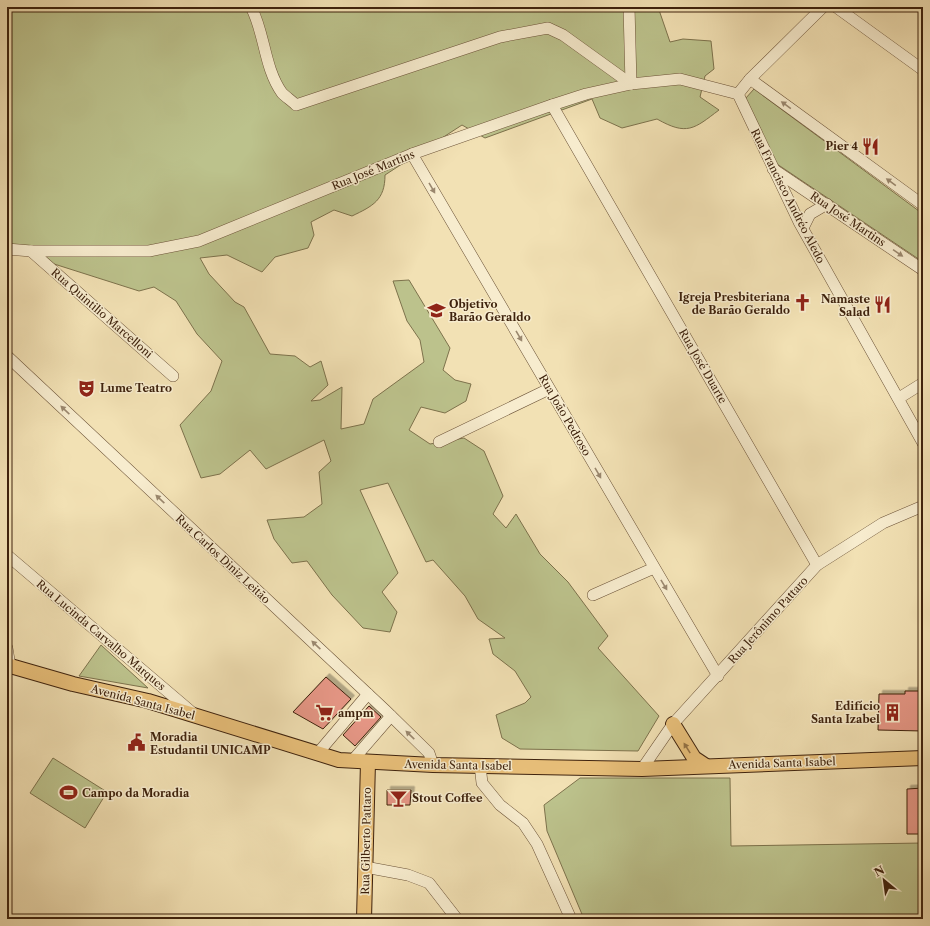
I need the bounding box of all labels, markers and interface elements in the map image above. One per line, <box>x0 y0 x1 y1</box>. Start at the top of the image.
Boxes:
one-way arrow <box>781 101 792 110</box>
street label: Rua Francisco Andréo Aledo <box>748 126 828 266</box>
restaurant icon: Pier 4 <box>861 136 881 156</box>
place label: Pier 4 <box>825 139 858 153</box>
street label: Rua José Martins <box>330 147 417 193</box>
one-way arrow <box>886 178 897 186</box>
one-way arrow <box>428 182 435 194</box>
street label: Rua José Martins <box>808 189 889 250</box>
one-way arrow <box>892 249 903 257</box>
street label: Rua Quintilio Marcelloni <box>48 265 156 361</box>
place label: Igreja Presbiteriana de Barão Geraldo <box>679 290 791 317</box>
place label: Namaste Salad <box>821 292 871 319</box>
church icon: Igreja Presbiteriana de Barão Geraldo <box>793 293 813 313</box>
restaurant icon: Namaste Salad <box>873 295 893 315</box>
place label: Objetivo Barão Geraldo <box>449 297 531 324</box>
school or university icon: Objetivo Barão Geraldo <box>426 300 446 320</box>
street label: Rua José Duarte <box>676 326 730 406</box>
one-way arrow <box>515 330 522 342</box>
street label: Rua João Pedroso <box>536 372 594 459</box>
theatre icon: Lume Teatro <box>77 378 97 398</box>
place label: Lume Teatro <box>100 381 172 395</box>
one-way arrow <box>60 406 70 415</box>
one-way arrow <box>595 467 602 479</box>
one-way arrow <box>155 494 165 504</box>
street label: Rua Carlos Diniz Leitão <box>173 511 273 607</box>
street label: Rua Jerônimo Pattaro <box>725 573 811 666</box>
street label: Rua Lucinda Carvalho Marques <box>33 577 169 693</box>
one-way arrow <box>661 579 668 591</box>
one-way arrow <box>311 641 321 650</box>
street label: Avenida Santa Isabel <box>88 681 197 723</box>
place label: Edifício Santa Izabel <box>811 699 880 726</box>
building icon: Edifício Santa Izabel <box>883 702 903 722</box>
supermarket icon: ampm <box>315 703 335 723</box>
place label: ampm <box>338 706 374 720</box>
place label: Moradia Estudantil UNICAMP <box>150 730 271 757</box>
one-way arrow <box>405 730 415 740</box>
public building icon: Moradia Estudantil UNICAMP <box>127 733 147 753</box>
one-way arrow <box>683 743 691 753</box>
street label: Avenida Santa Isabel <box>727 754 837 772</box>
street label: Avenida Santa Isabel <box>403 757 512 773</box>
sports icon: Campo da Moradia <box>59 783 79 803</box>
place label: Campo da Moradia <box>82 786 190 800</box>
street label: Rua Gilberto Pattaro <box>358 787 374 895</box>
bar icon: Stout Coffee <box>389 788 409 808</box>
place label: Stout Coffee <box>412 791 483 805</box>
north arrow <box>864 860 904 900</box>
text: N <box>872 863 887 880</box>

